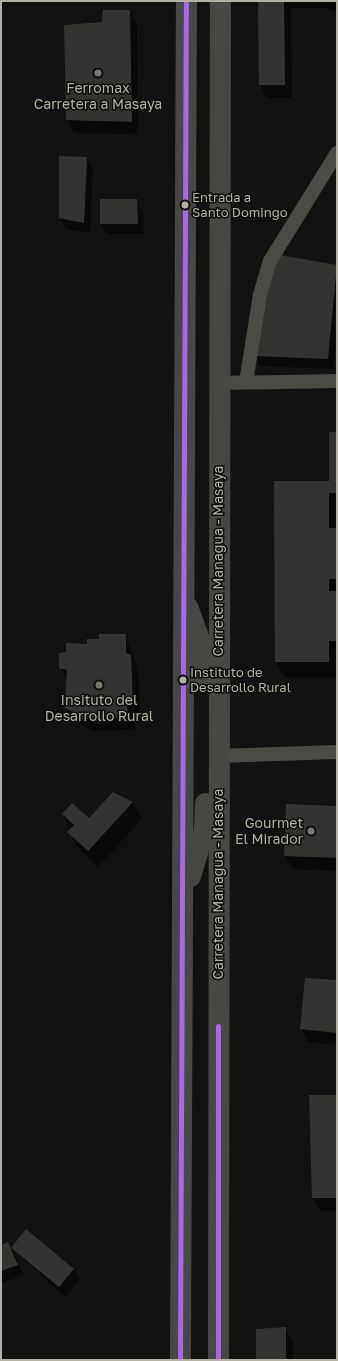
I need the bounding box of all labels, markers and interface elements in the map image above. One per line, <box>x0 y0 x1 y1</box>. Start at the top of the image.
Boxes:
marker: Ferromax Carretera a Masaya <box>93 68 103 78</box>
place label: Ferromax Carretera a Masaya <box>34 80 162 112</box>
place label: Entrada a Santo Domingo <box>192 190 287 221</box>
marker: Entrada a Santo Domingo <box>180 200 190 210</box>
street label: Carretera Managua - Masaya <box>210 466 226 656</box>
place label: Instituto de Desarrollo Rural <box>190 665 291 696</box>
marker: Instituto de Desarrollo Rural <box>178 675 188 685</box>
marker: Insituto del Desarrollo Rural <box>94 680 104 690</box>
place label: Insituto del Desarrollo Rural <box>45 692 153 724</box>
street label: Carretera Managua - Masaya <box>210 789 226 979</box>
place label: Gourmet El Mirador <box>235 815 303 848</box>
marker: Gourmet El Mirador <box>306 826 316 836</box>

